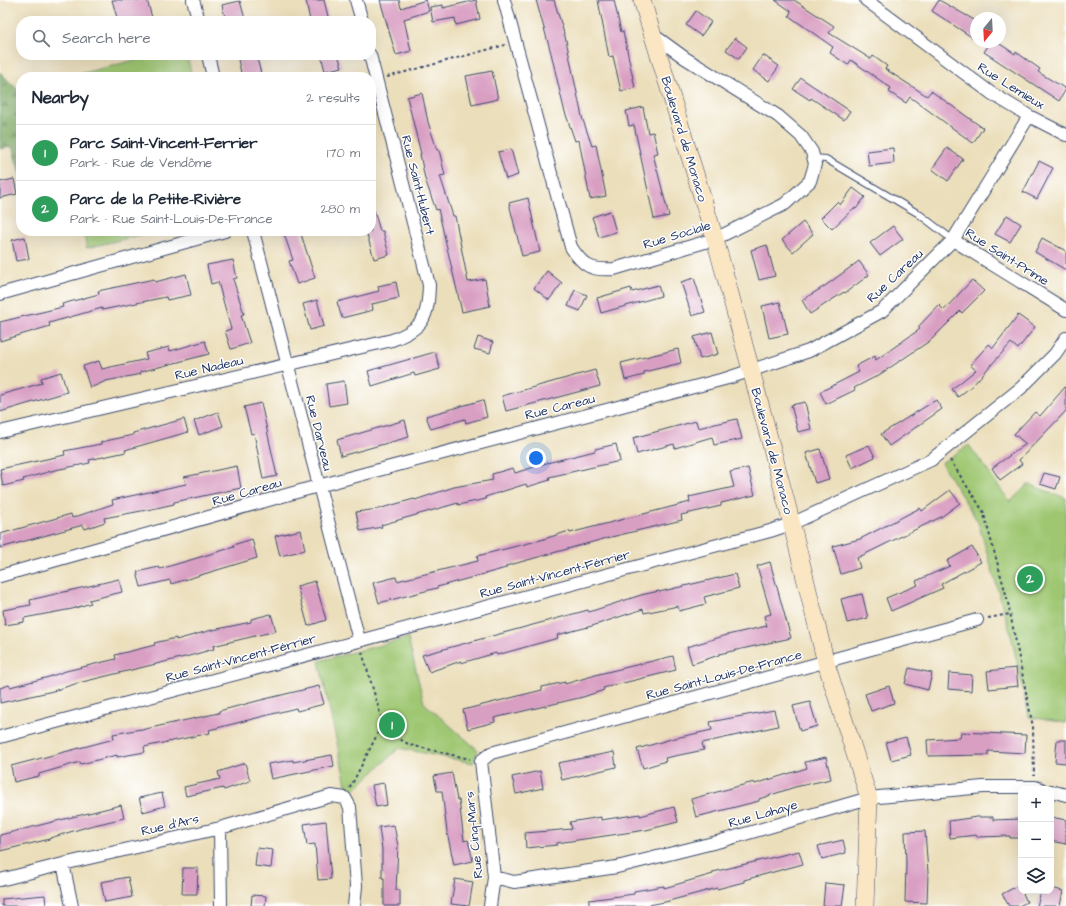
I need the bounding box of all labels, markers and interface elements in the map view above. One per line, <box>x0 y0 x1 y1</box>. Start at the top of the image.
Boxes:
north arrow <box>970 12 1006 48</box>
search box <box>16 16 376 60</box>
icon: search <box>30 27 52 49</box>
text: Search here <box>62 28 151 49</box>
street label: Rue Lemieux <box>974 58 1049 114</box>
street label: Boulevard de Monaco <box>656 74 712 205</box>
text: Nearby <box>32 86 89 110</box>
text: 2 results <box>306 89 360 107</box>
text: Parc Saint-Vincent-Ferrier <box>70 133 257 154</box>
street label: Rue Saint-Hubert <box>397 133 439 237</box>
text: 1 <box>44 144 46 162</box>
text: 170 m <box>327 144 360 162</box>
text: Park · Rue de Vendôme <box>70 154 212 172</box>
text: Parc de la Petite-Rivière <box>70 189 241 210</box>
text: 2 <box>41 200 49 218</box>
text: 280 m <box>321 200 360 218</box>
text: Park · Rue Saint-Louis-De-France <box>70 210 273 228</box>
street label: Rue Sociale <box>641 216 713 254</box>
street label: Rue Saint-Prime <box>962 224 1052 290</box>
street label: Rue Careau <box>863 245 928 307</box>
street label: Rue Nadeau <box>173 351 245 385</box>
street label: Boulevard de Monaco <box>746 386 798 517</box>
street label: Rue Careau <box>523 390 597 424</box>
street label: Rue Darveau <box>301 393 337 473</box>
your location <box>526 448 546 468</box>
street label: Rue Careau <box>210 473 284 510</box>
street label: Rue Saint-Vincent-Férrier <box>478 545 632 603</box>
pin: 2 <box>1017 564 1043 594</box>
street label: Rue Saint-Vincent-Férrier <box>164 629 318 687</box>
street label: Rue Saint-Louis-De-France <box>644 646 804 704</box>
pin: 1 <box>379 710 405 740</box>
map controls <box>1018 786 1054 894</box>
button: + <box>1018 786 1054 822</box>
street label: Rue Cinq-Mars <box>460 790 488 879</box>
street label: Rue Lahaye <box>726 796 800 833</box>
street label: Rue d'Ars <box>139 809 201 840</box>
button: − <box>1018 822 1054 858</box>
button: layers <box>1018 858 1054 894</box>

